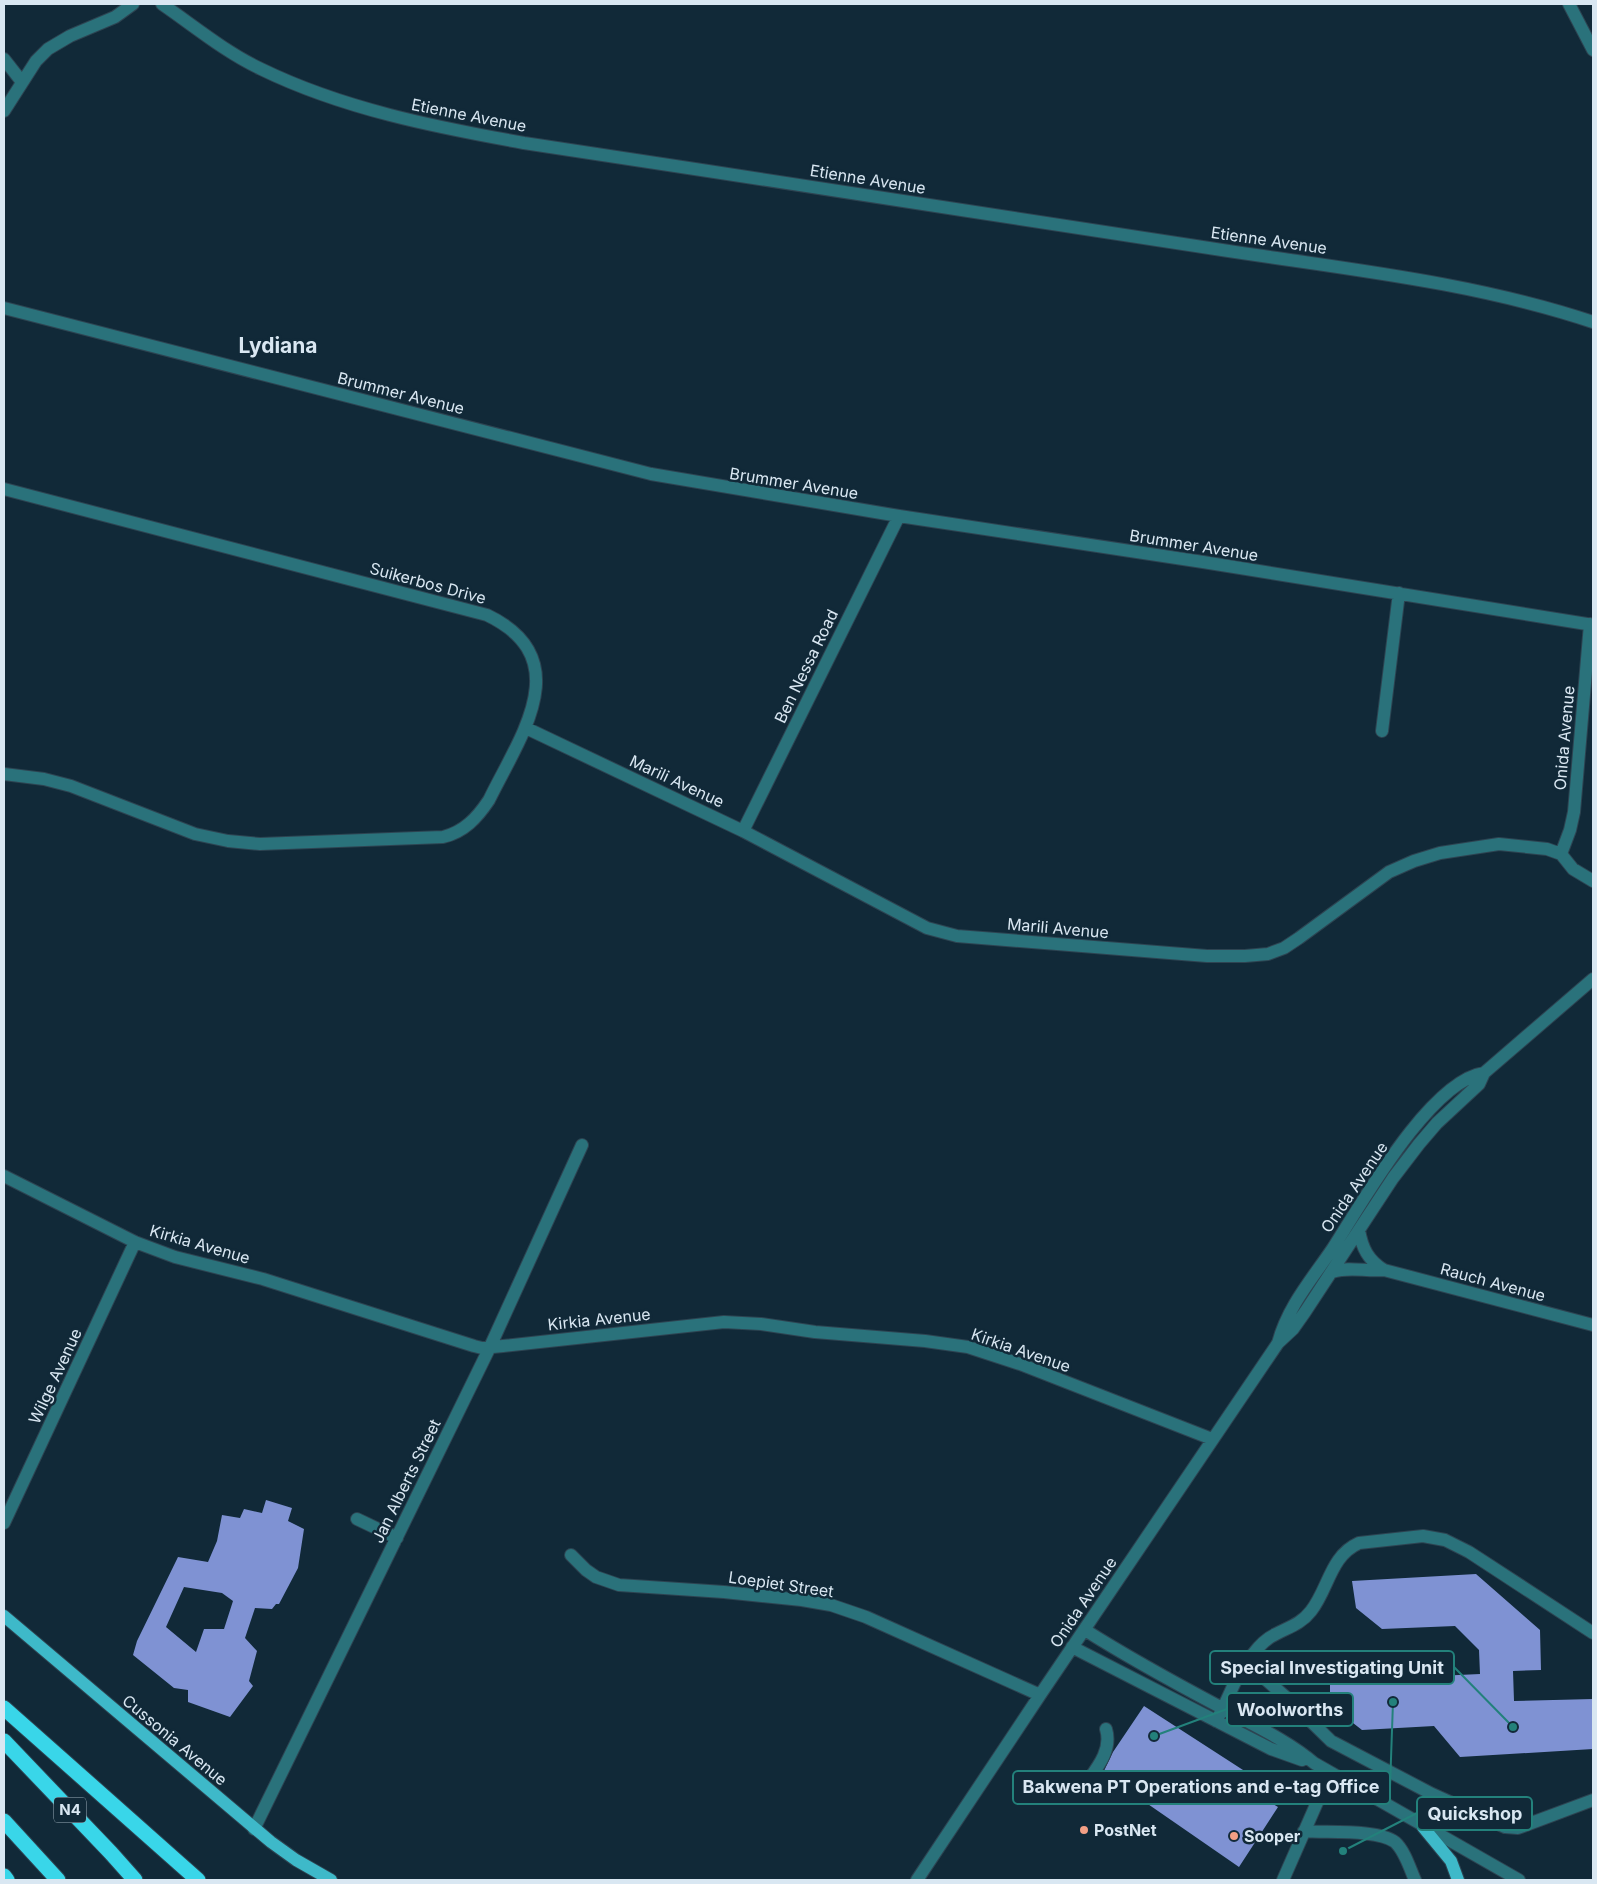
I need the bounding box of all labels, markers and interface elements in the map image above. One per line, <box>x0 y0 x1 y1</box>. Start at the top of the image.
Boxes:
street label: Etienne Avenue <box>410 94 528 136</box>
street label: Etienne Avenue <box>809 160 927 198</box>
street label: Etienne Avenue <box>1210 222 1328 258</box>
district label: Lydiana <box>238 333 318 358</box>
street label: Brummer Avenue <box>335 368 467 418</box>
street label: Brummer Avenue <box>728 463 860 503</box>
street label: Brummer Avenue <box>1128 525 1260 565</box>
street label: Suikerbos Drive <box>368 558 488 608</box>
street label: Ben Nessa Road <box>770 606 842 726</box>
street label: Onida Avenue <box>1549 685 1579 791</box>
street label: Marili Avenue <box>627 750 727 812</box>
street label: Marili Avenue <box>1006 914 1110 942</box>
street label: Onida Avenue <box>1316 1138 1392 1236</box>
street label: Kirkia Avenue <box>147 1220 253 1268</box>
street label: Rauch Avenue <box>1438 1258 1548 1306</box>
street label: Kirkia Avenue <box>546 1304 652 1334</box>
street label: Kirkia Avenue <box>969 1324 1073 1376</box>
street label: Wilge Avenue <box>24 1325 86 1427</box>
street label: Jan Alberts Street <box>367 1416 445 1546</box>
street label: Onida Avenue <box>1045 1553 1121 1651</box>
street label: Loepiet Street <box>727 1567 835 1601</box>
callout: Special Investigating Unit <box>1210 1651 1454 1684</box>
text: Special Investigating Unit <box>1220 1657 1444 1678</box>
street label: Cussonia Avenue <box>119 1690 231 1790</box>
callout: Woolworths <box>1227 1693 1353 1726</box>
text: Woolworths <box>1237 1699 1343 1720</box>
callout: Bakwena PT Operations and e-tag Office <box>1013 1771 1390 1804</box>
text: Bakwena PT Operations and e-tag Office <box>1023 1776 1380 1797</box>
callout: Quickshop <box>1417 1797 1532 1830</box>
road number: N4 <box>54 1798 86 1822</box>
text: Quickshop <box>1428 1803 1522 1824</box>
place label: PostNet <box>1094 1820 1157 1840</box>
marker: PostNet <box>1078 1824 1090 1836</box>
place label: Sooper <box>1244 1826 1301 1846</box>
marker: Sooper <box>1228 1830 1240 1842</box>

